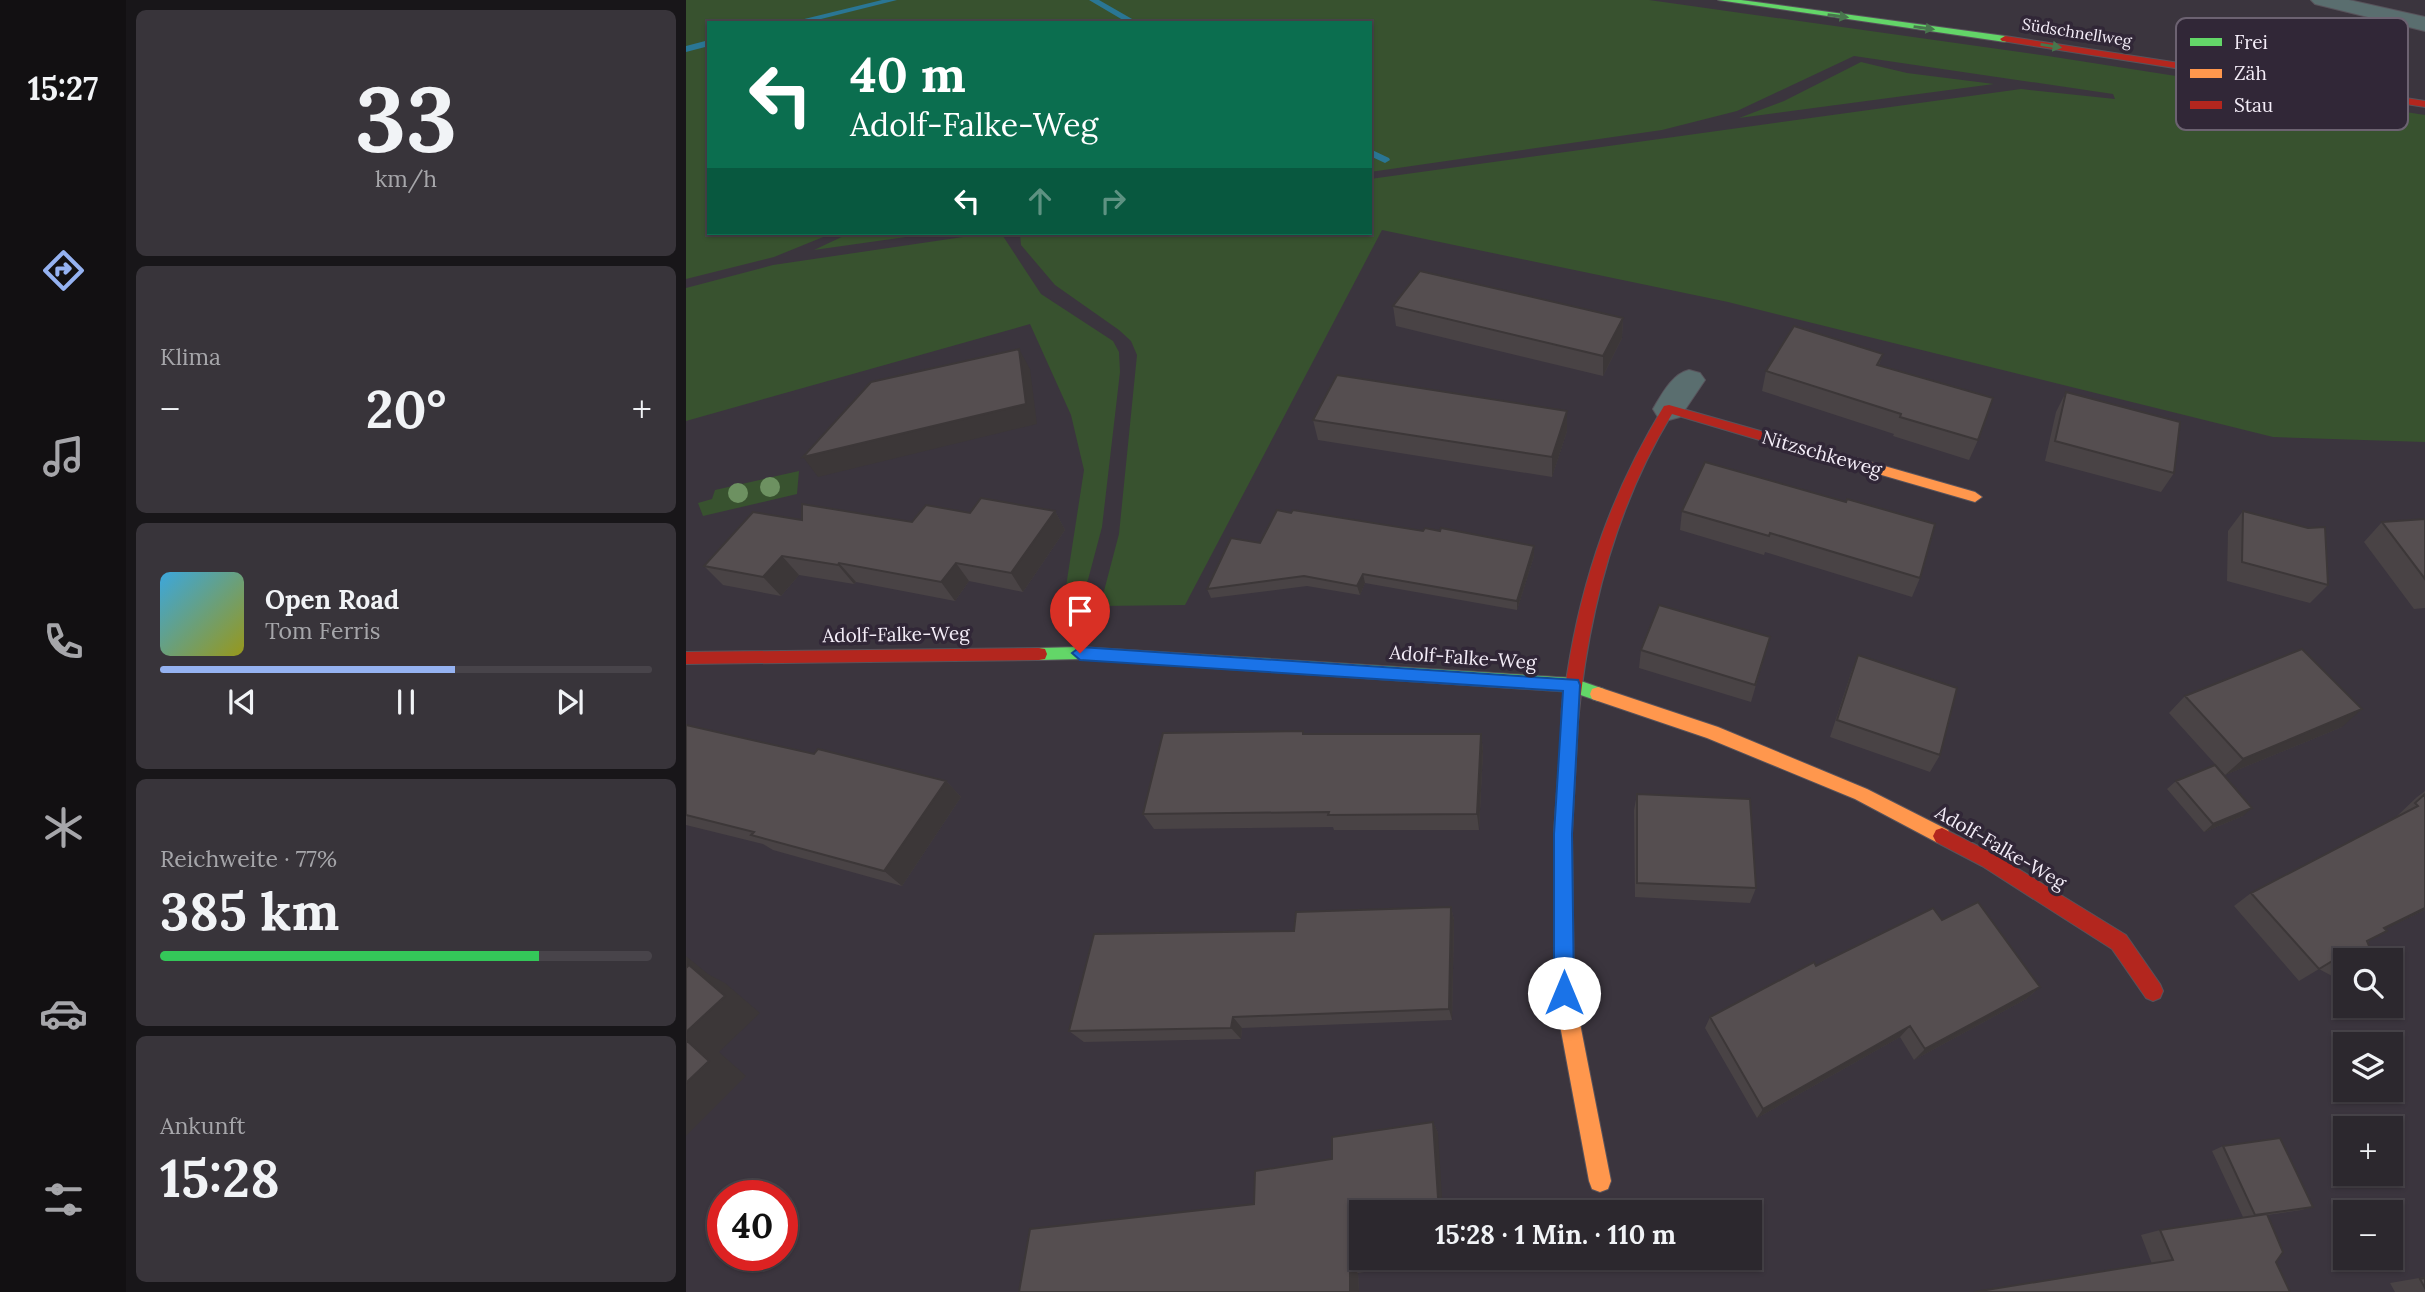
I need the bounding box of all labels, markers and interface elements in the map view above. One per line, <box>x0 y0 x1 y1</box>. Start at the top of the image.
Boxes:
one-way arrow <box>1827 10 1849 21</box>
street label: Südschnellweg <box>2021 13 2134 51</box>
legend <box>2176 18 2408 130</box>
one-way arrow <box>1914 23 1936 34</box>
text: Frei <box>2234 30 2268 54</box>
one-way arrow <box>2040 41 2062 52</box>
text: 40 m <box>850 43 966 105</box>
icon: left <box>735 49 826 140</box>
text: 33 <box>355 60 457 177</box>
text: Zäh <box>2234 61 2267 85</box>
text: 15:27 <box>28 68 98 109</box>
text: Stau <box>2234 93 2273 117</box>
text: Adolf-Falke-Weg <box>850 104 1098 145</box>
text: km/h <box>375 164 437 193</box>
icon: left <box>948 182 986 220</box>
icon: ahead <box>1021 182 1059 220</box>
icon: right <box>1094 182 1132 220</box>
icon: directions <box>39 246 88 295</box>
text: Klima <box>160 342 221 371</box>
text: 20° <box>366 376 446 442</box>
text: − <box>160 385 180 433</box>
text: + <box>632 385 652 433</box>
street label: Nitzschkeweg <box>1759 424 1885 482</box>
icon: music <box>39 432 88 481</box>
pin <box>1050 581 1110 653</box>
text: Open Road <box>265 583 399 616</box>
icon: arrive <box>1061 592 1099 630</box>
text: Tom Ferris <box>265 616 380 645</box>
icon: phone <box>39 617 88 666</box>
street label: Adolf-Falke-Weg <box>821 621 970 647</box>
street label: Adolf-Falke-Weg <box>1388 640 1538 674</box>
icon: previous <box>223 683 261 721</box>
icon: pause <box>387 683 425 721</box>
icon: next <box>551 683 589 721</box>
street label: Adolf-Falke-Weg <box>1930 799 2071 894</box>
icon: climate <box>39 803 88 852</box>
text: Reichweite · 77% <box>160 844 337 873</box>
text: 385 km <box>160 878 339 944</box>
map controls <box>2333 948 2403 1270</box>
button: search <box>2333 948 2403 1018</box>
position arrow <box>1527 956 1601 1030</box>
icon: car <box>39 989 88 1038</box>
button: layers <box>2333 1032 2403 1102</box>
text: Ankunft <box>160 1111 245 1140</box>
button: + <box>2333 1116 2403 1186</box>
text: 15:28 <box>160 1145 280 1211</box>
icon: filters <box>39 1175 88 1224</box>
speed limit sign: 40 <box>707 1180 798 1271</box>
button: − <box>2333 1200 2403 1270</box>
text: 15:28 · 1 Min. · 110 m <box>1435 1218 1676 1251</box>

